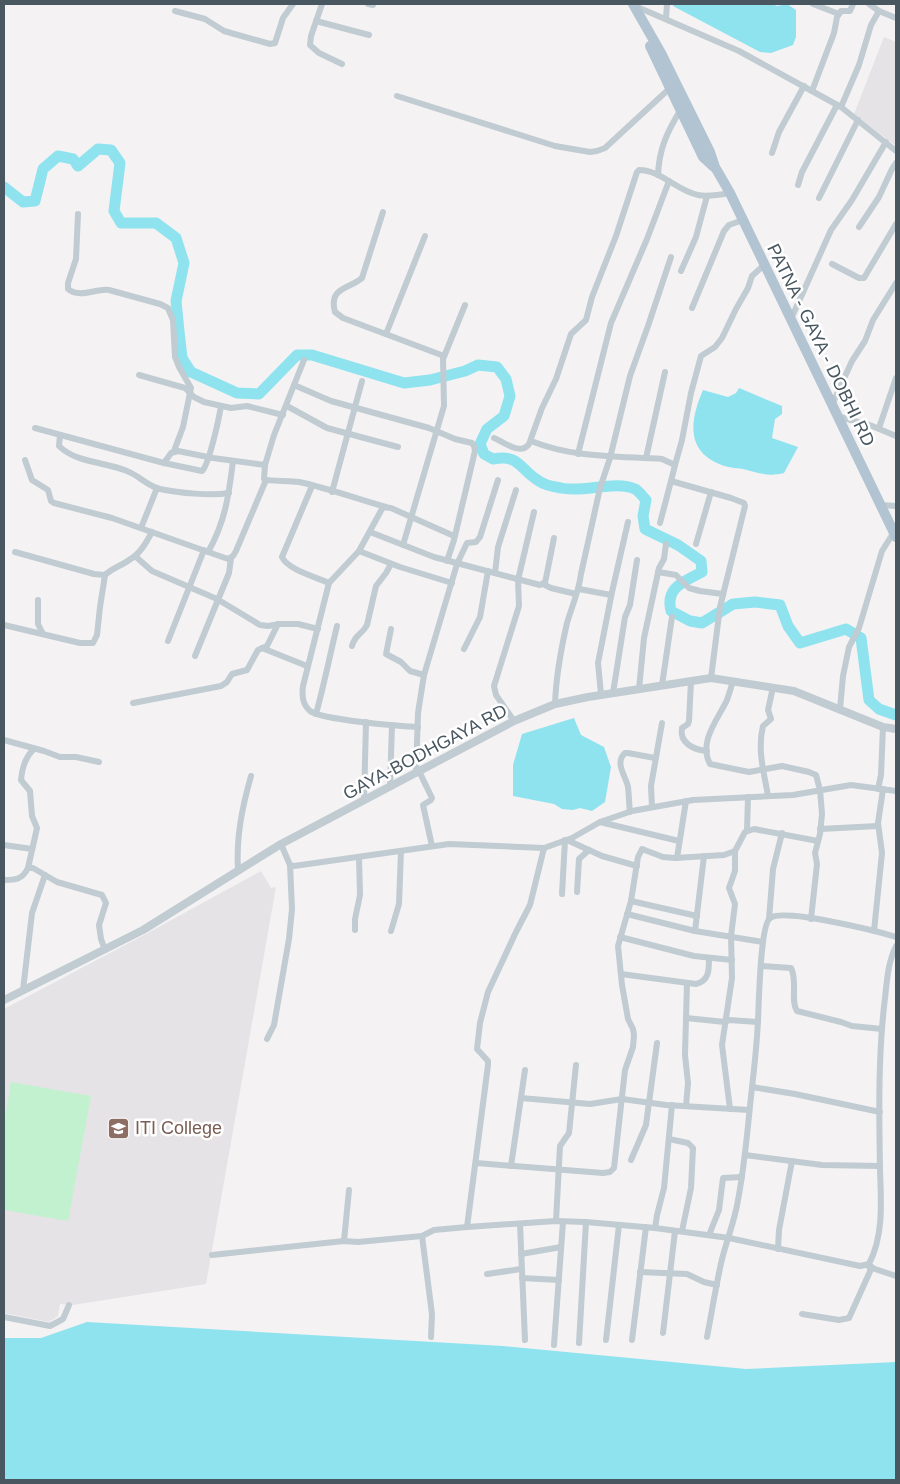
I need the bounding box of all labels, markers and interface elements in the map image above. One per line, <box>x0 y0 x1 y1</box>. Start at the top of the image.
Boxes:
street label: PATNA - GAYA - DOBHI RD <box>763 241 879 449</box>
street label: GAYA-BODHGAYA RD <box>340 700 510 804</box>
school or university icon: ITI College <box>107 1116 131 1140</box>
place label: ITI College <box>135 1118 222 1138</box>

